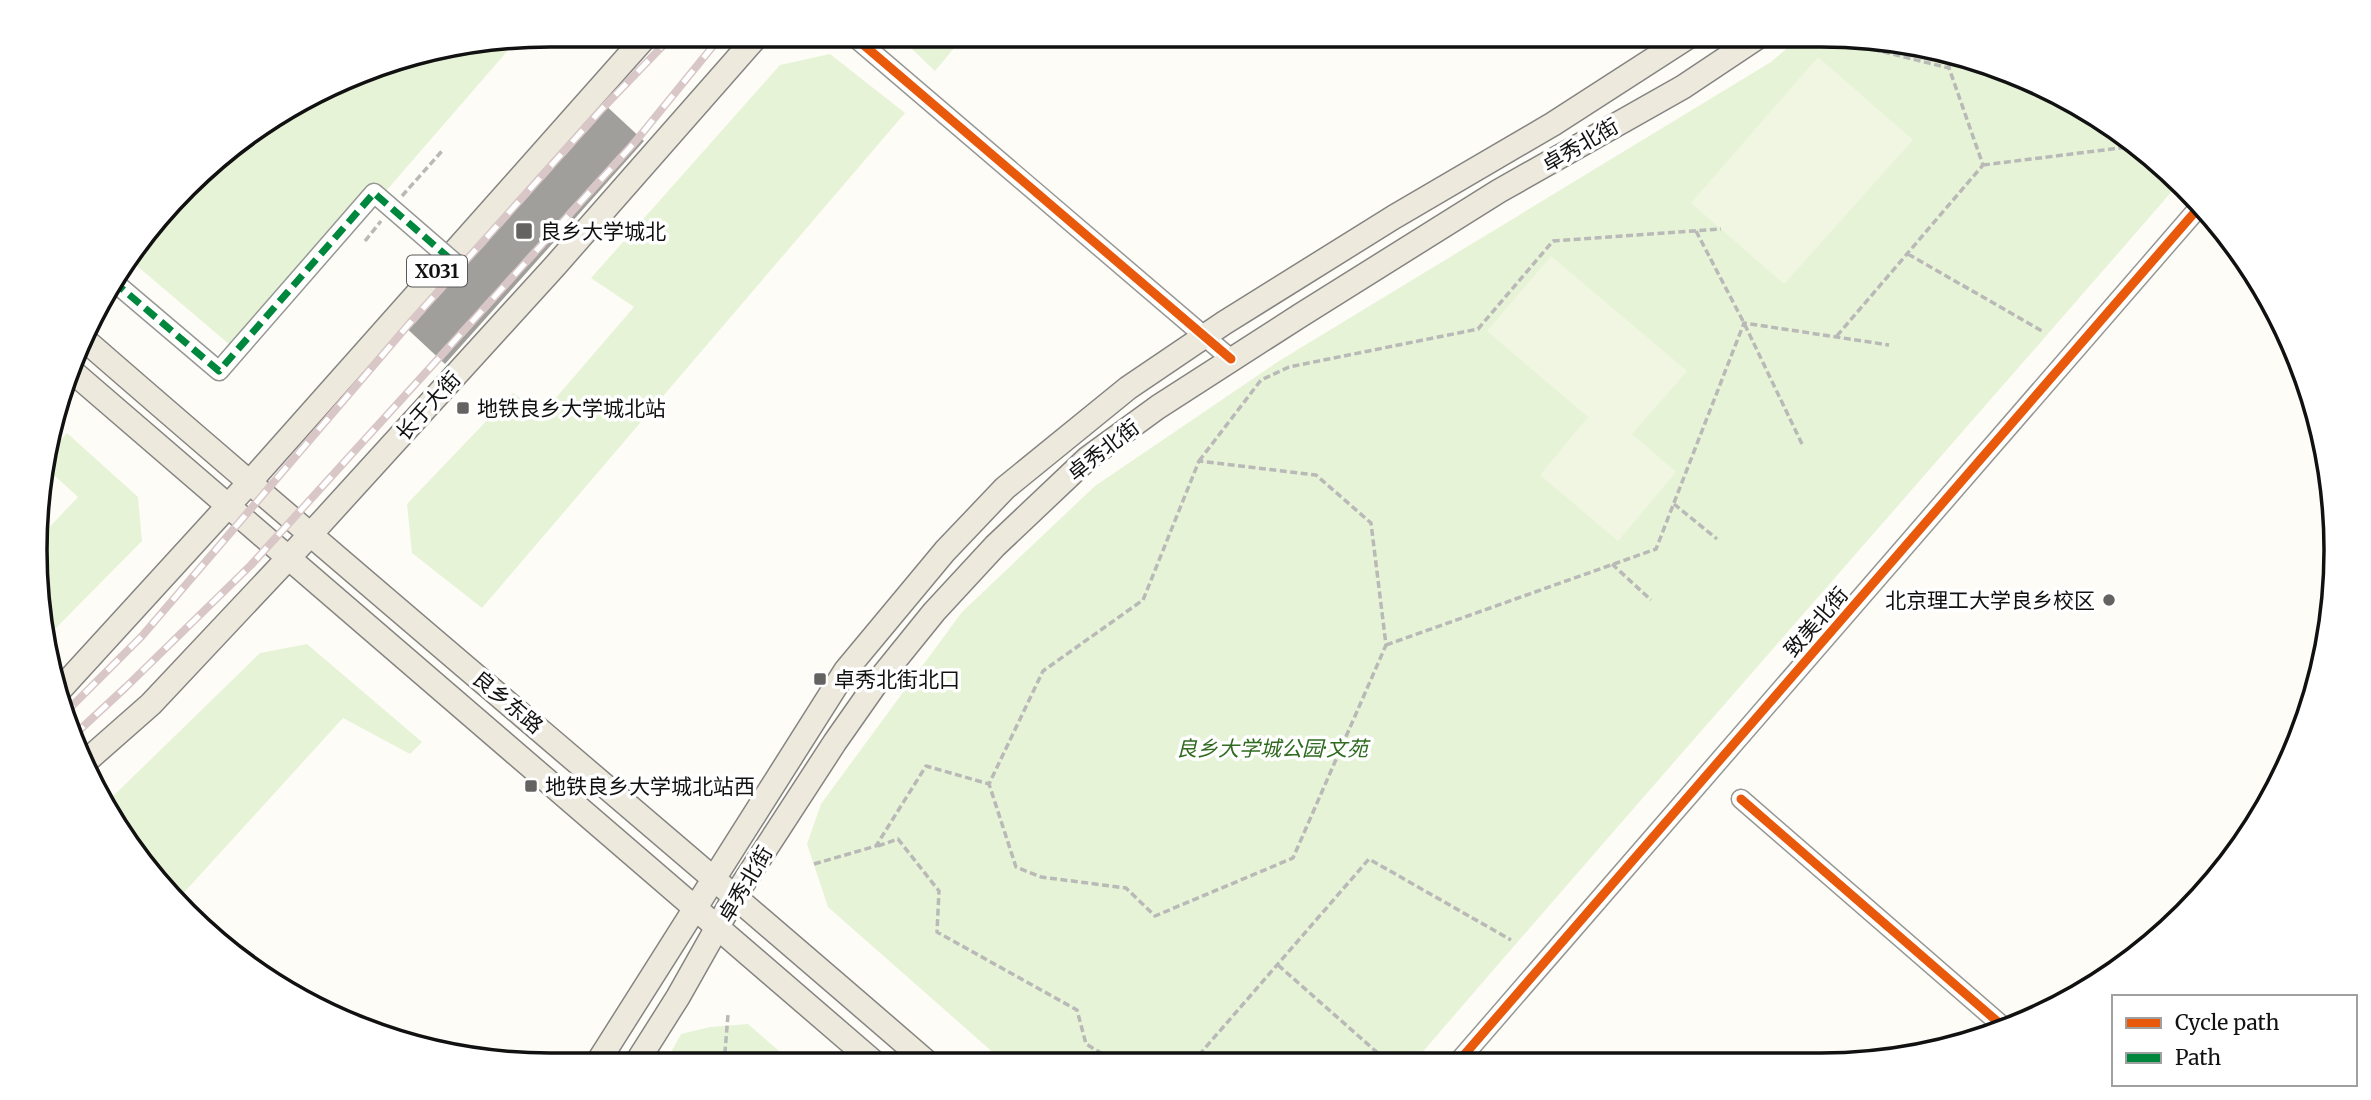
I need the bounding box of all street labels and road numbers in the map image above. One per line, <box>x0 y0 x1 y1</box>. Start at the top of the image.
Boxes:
street label: 卓秀北街 <box>1537 112 1623 178</box>
road number: X031 <box>407 256 467 286</box>
street label: 长于大街 <box>390 366 466 446</box>
street label: 卓秀北街 <box>1062 414 1144 486</box>
street label: 致美北街 <box>1778 581 1854 663</box>
street label: 良乡东路 <box>467 665 549 739</box>
street label: 卓秀北街 <box>712 841 778 927</box>

